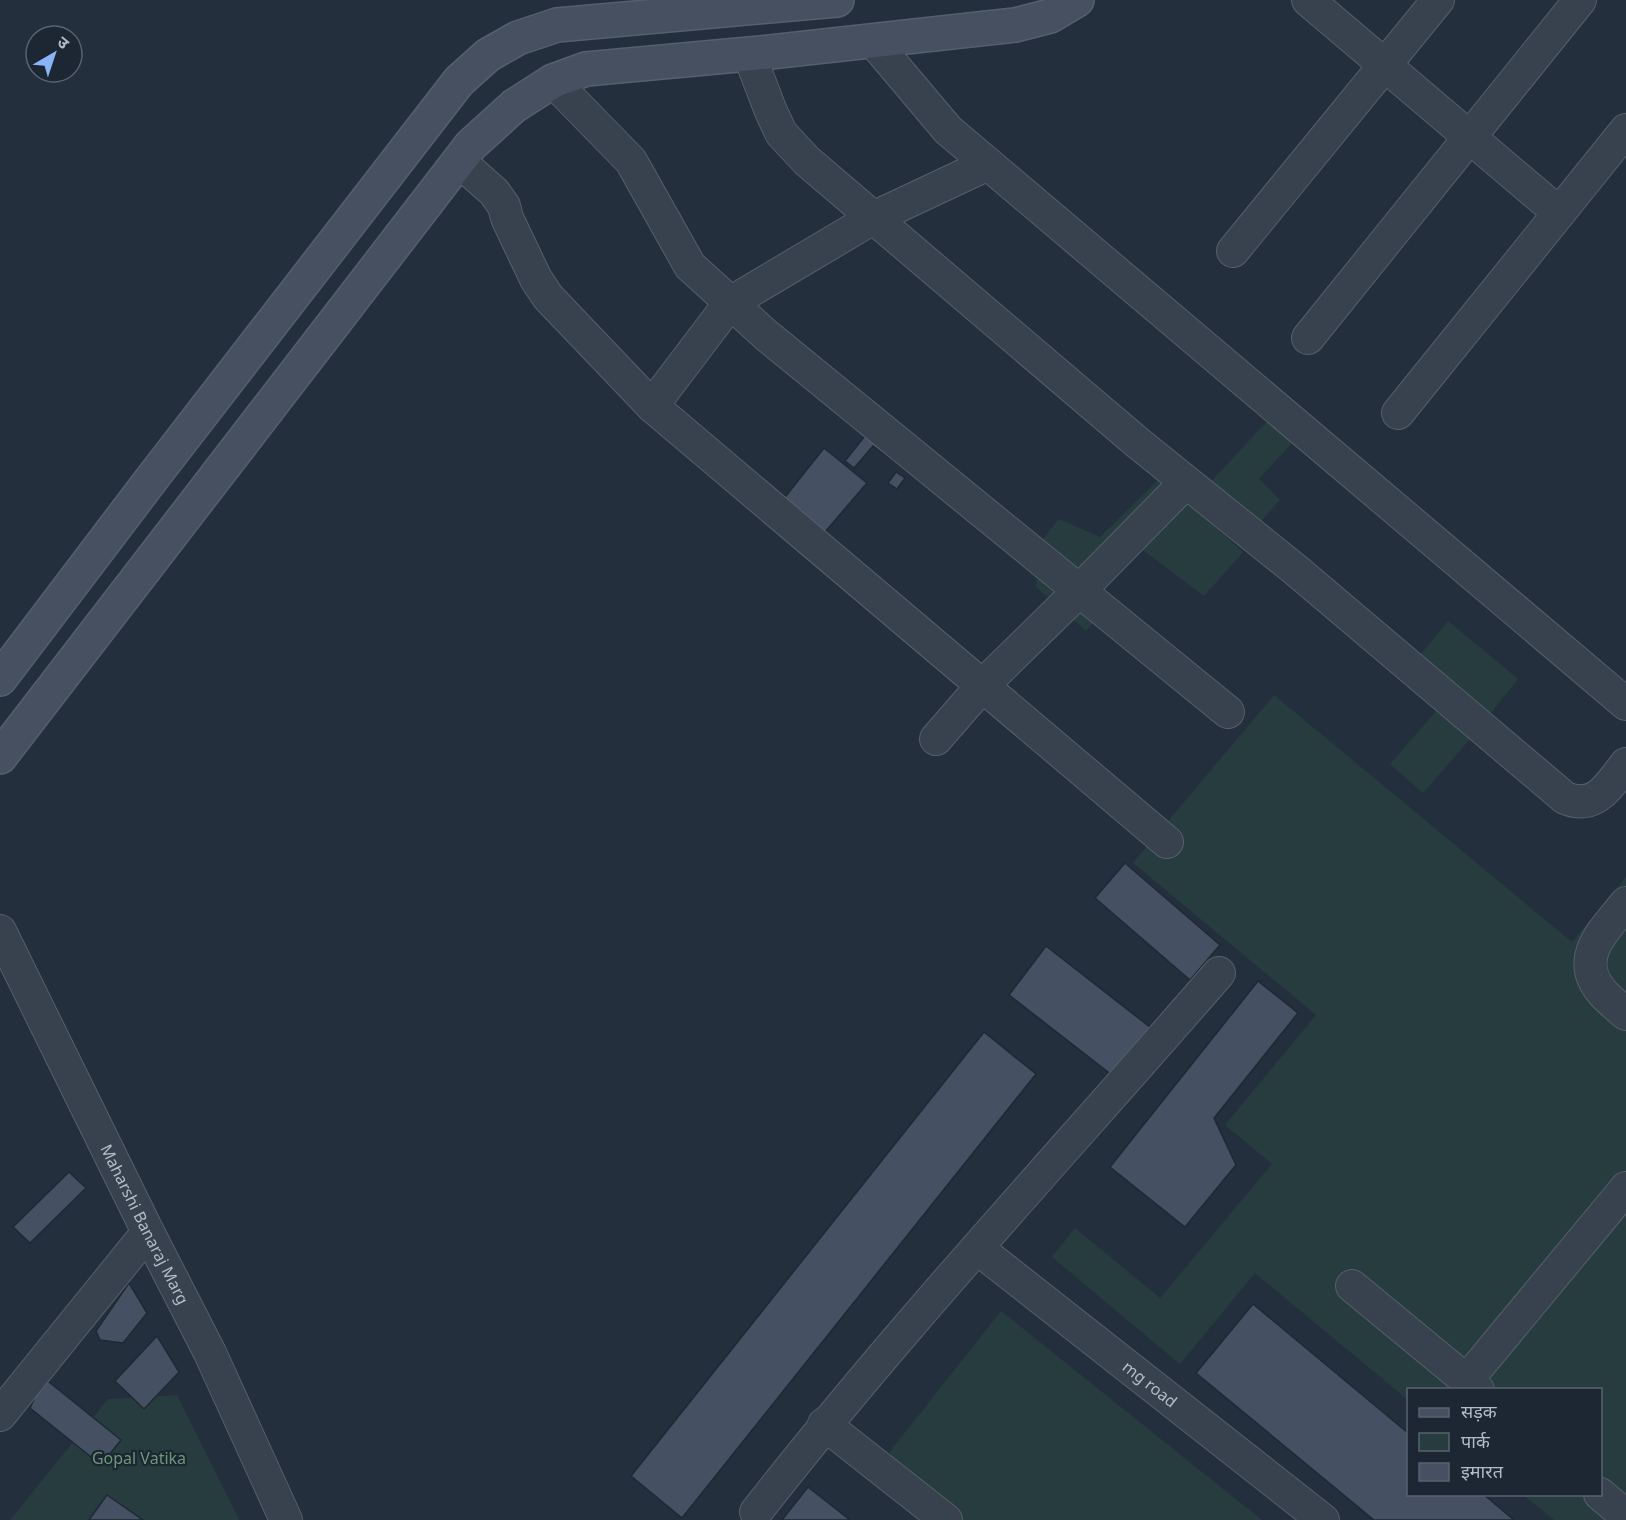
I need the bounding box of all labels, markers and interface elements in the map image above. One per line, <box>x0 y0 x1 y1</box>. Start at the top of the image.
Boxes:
north arrow <box>24 24 84 84</box>
text: उ <box>53 31 74 54</box>
street label: Maharshi Banaraj Marg <box>95 1140 194 1308</box>
street label: mg road <box>1118 1356 1182 1412</box>
legend <box>1407 1388 1602 1496</box>
text: सड़क <box>1461 1399 1498 1423</box>
text: पार्क <box>1461 1429 1491 1453</box>
park label: Gopal Vatika <box>92 1447 186 1469</box>
text: इमारत <box>1461 1459 1504 1483</box>

